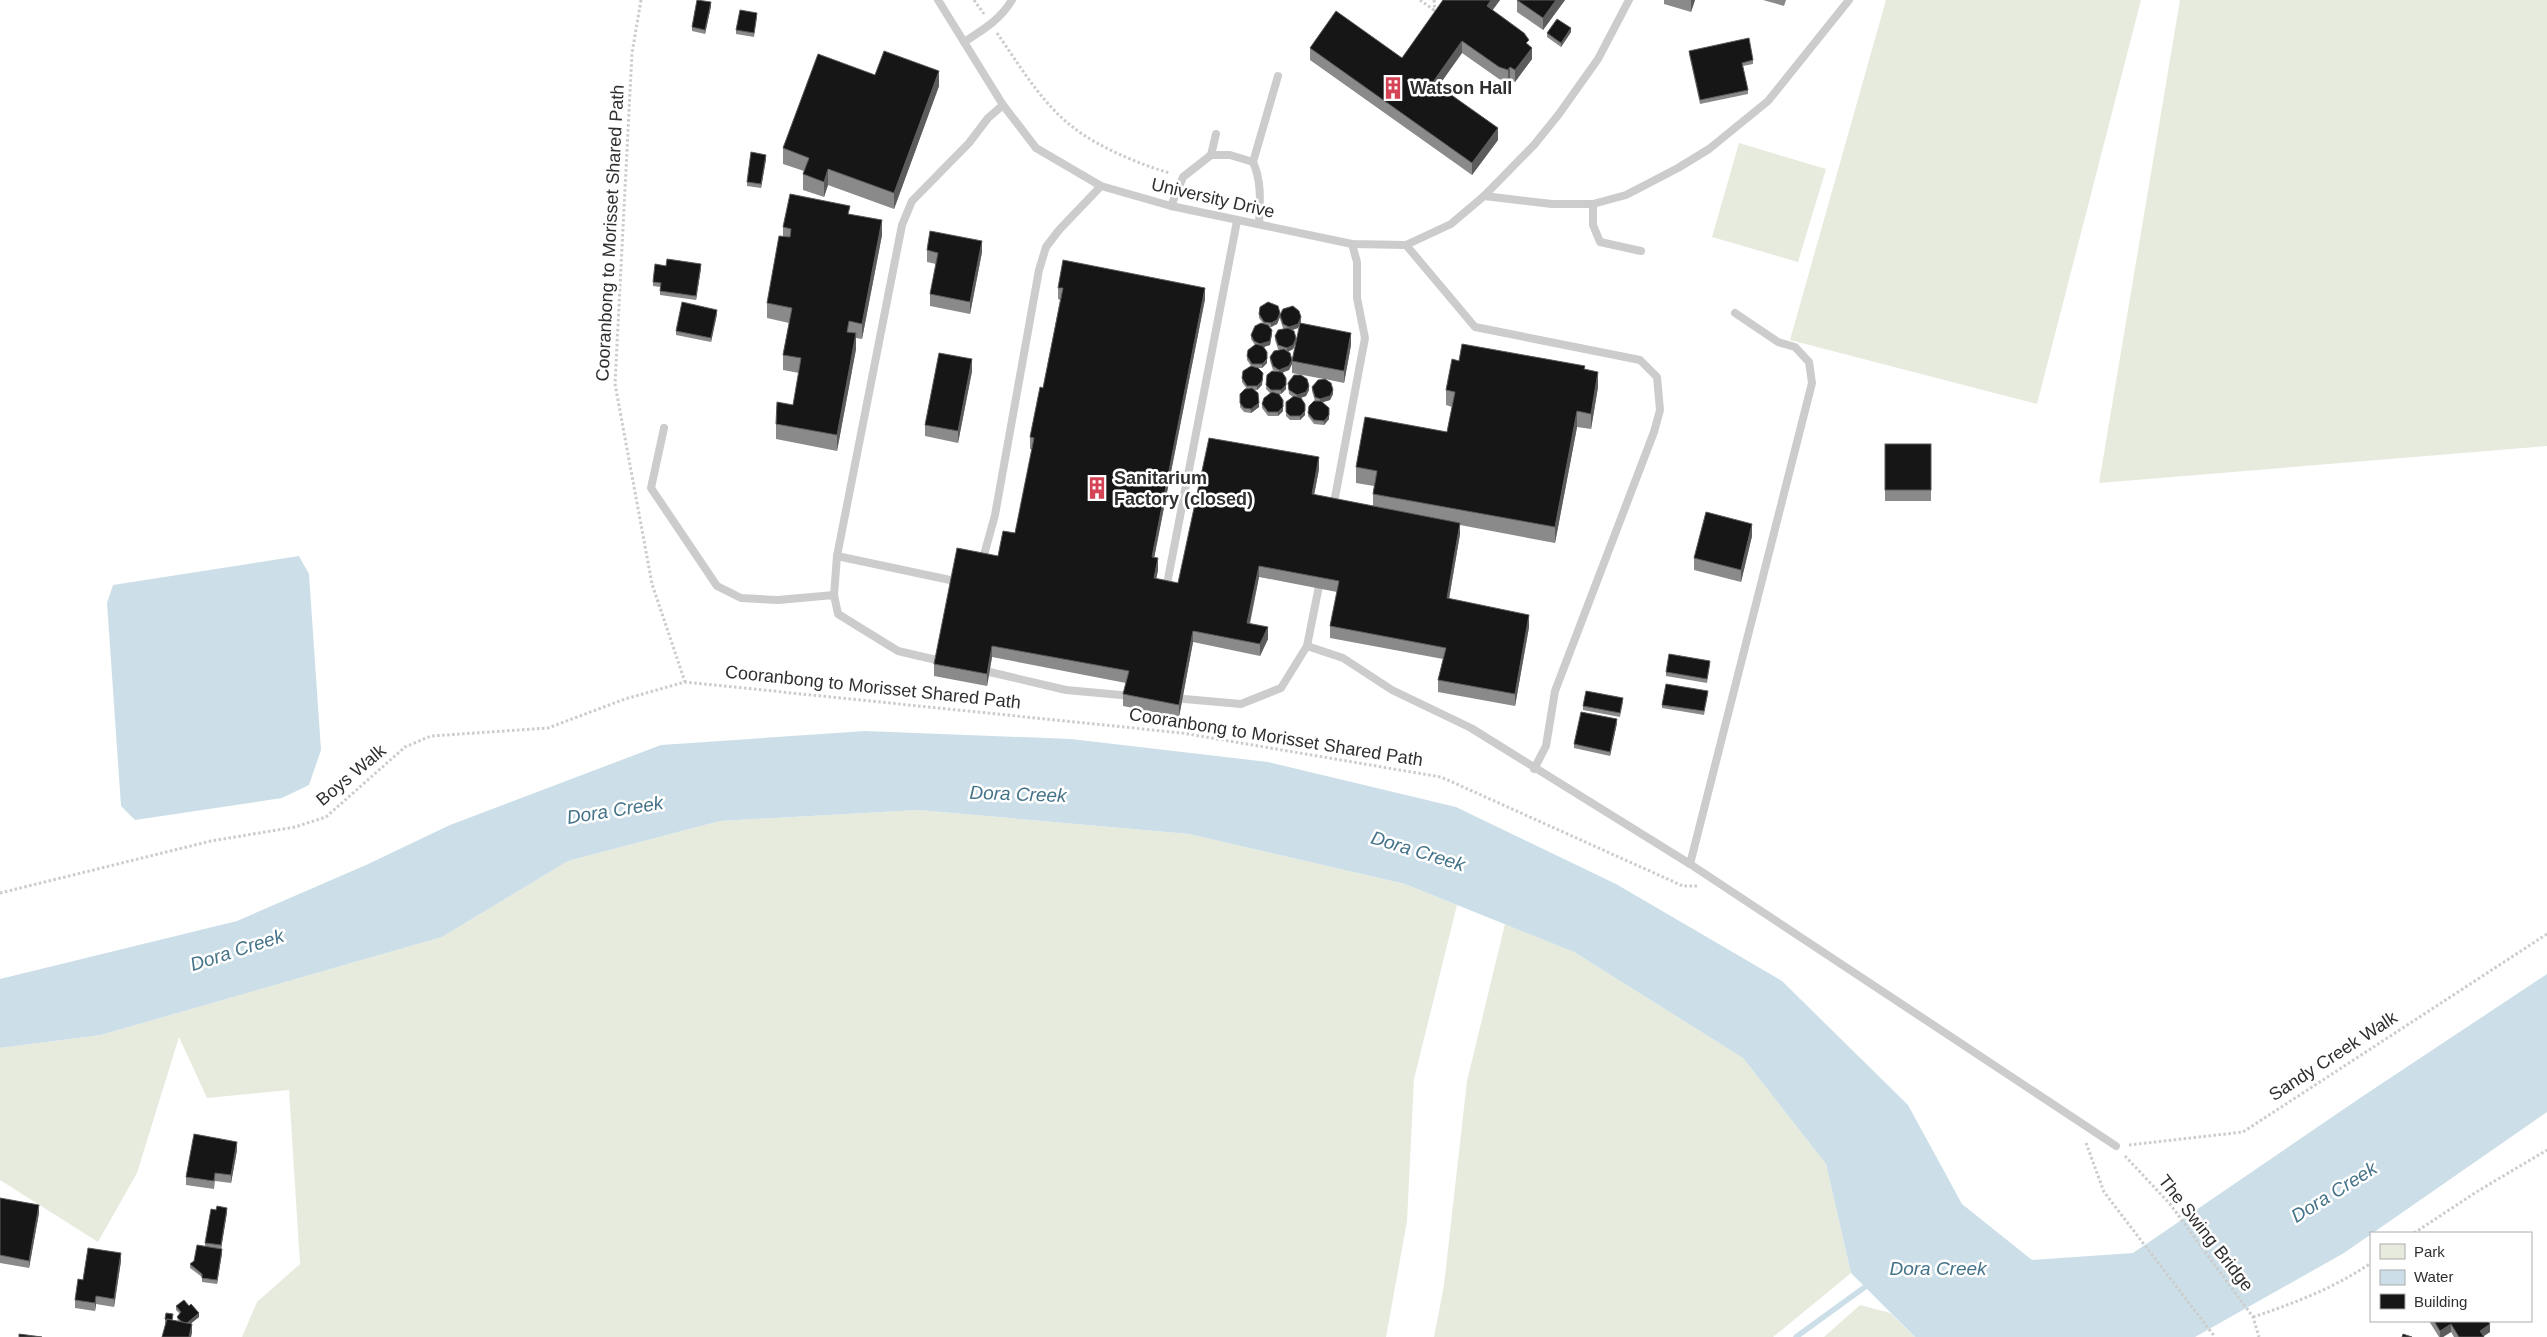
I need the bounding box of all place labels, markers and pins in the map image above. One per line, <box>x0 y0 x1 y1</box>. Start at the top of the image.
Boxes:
building icon: Watson Hall <box>1380 75 1406 101</box>
place label: Watson Hall <box>1410 78 1512 98</box>
place label: Sanitarium Factory (closed) <box>1114 468 1253 509</box>
building icon: Sanitarium Factory (closed) <box>1084 475 1110 501</box>

